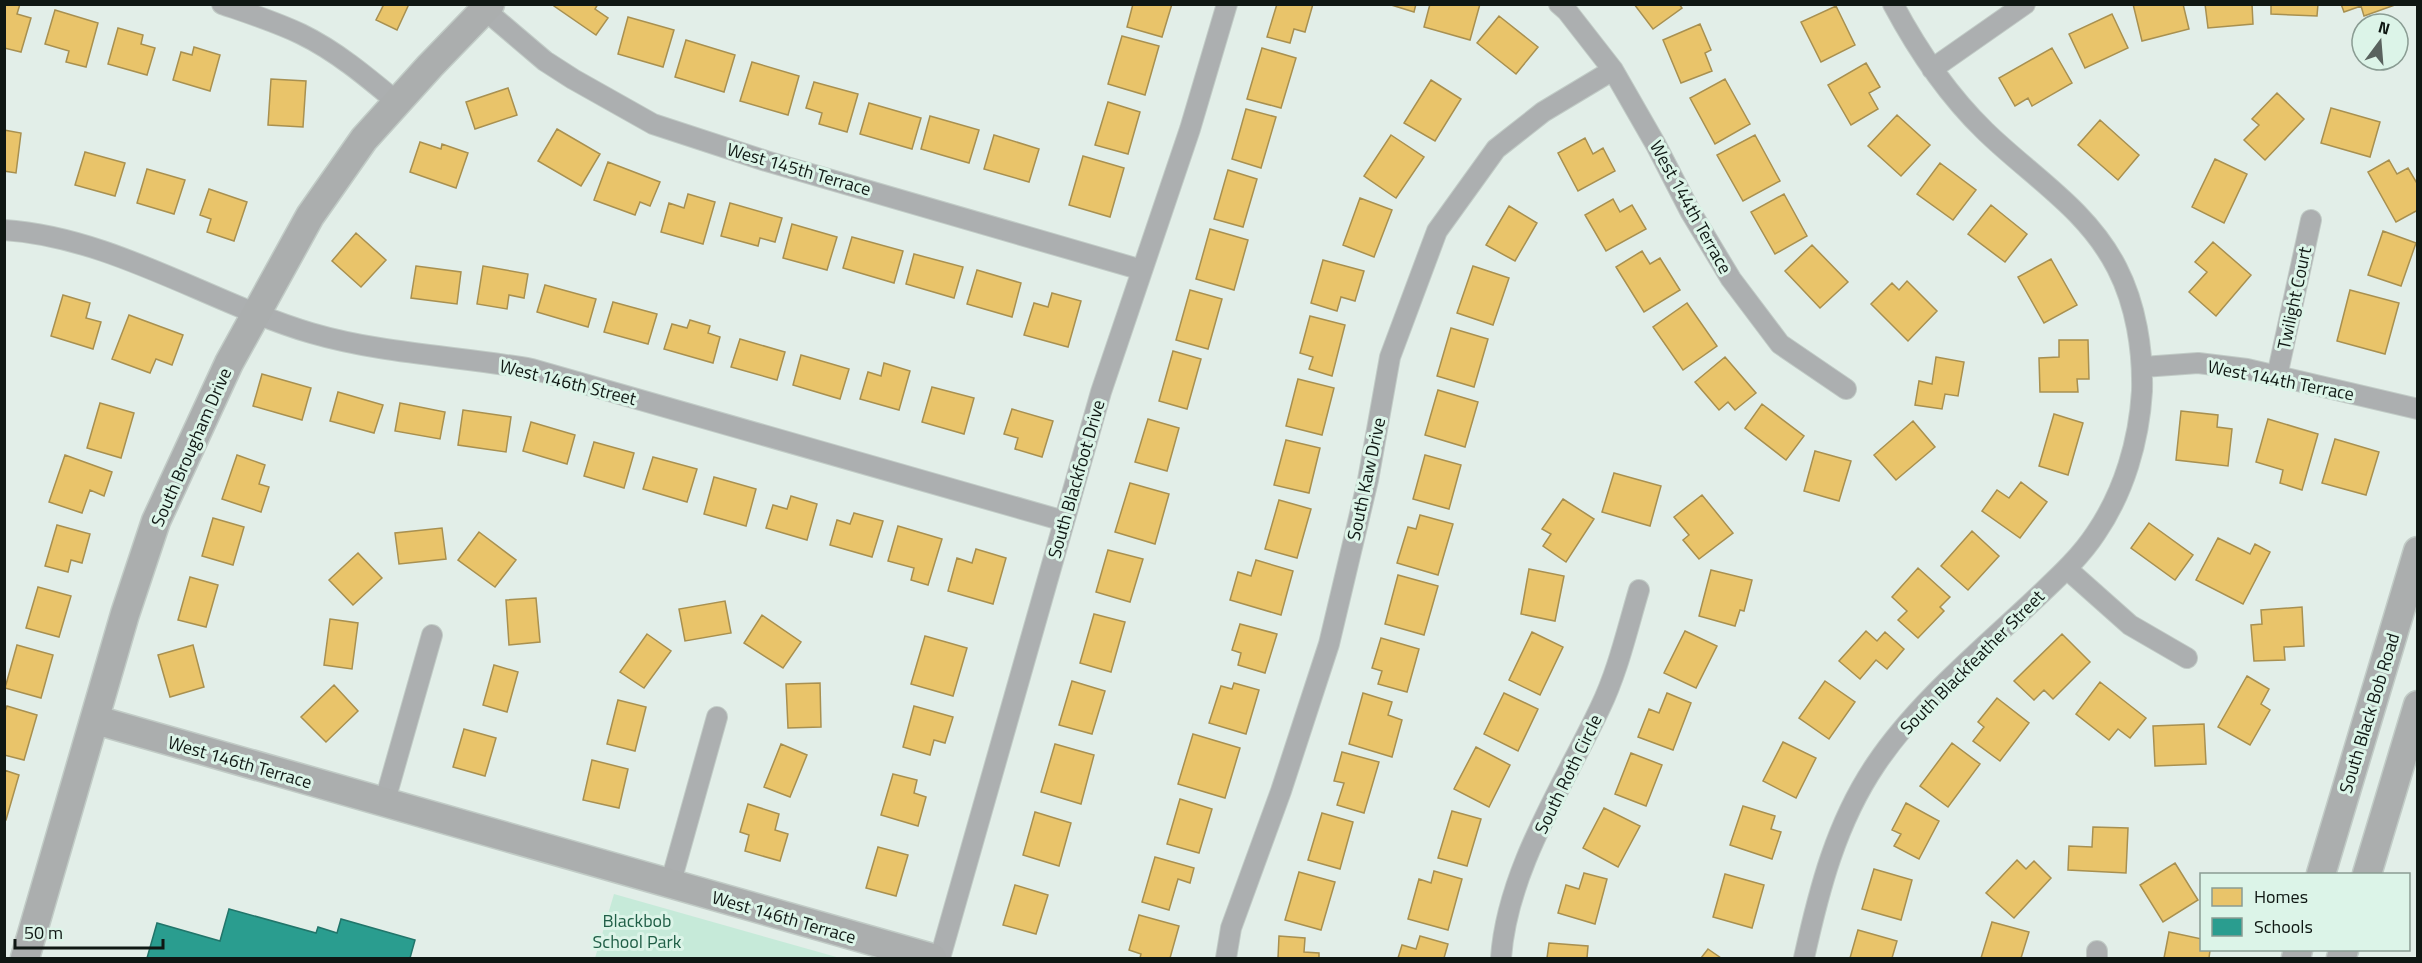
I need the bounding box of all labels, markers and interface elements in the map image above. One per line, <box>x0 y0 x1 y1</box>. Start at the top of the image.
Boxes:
north arrow <box>2350 12 2410 72</box>
text: N <box>2375 15 2393 41</box>
street label: West 144th Terrace <box>1643 135 1739 279</box>
street label: West 145th Terrace <box>724 136 874 202</box>
street label: Twilight Court <box>2270 244 2318 352</box>
street label: West 146th Street <box>497 352 640 412</box>
street label: West 144th Terrace <box>2205 353 2357 407</box>
street label: South Brougham Drive <box>144 363 238 531</box>
street label: South Blackfoot Drive <box>1040 397 1112 561</box>
street label: South Kaw Drive <box>1340 415 1392 543</box>
street label: South Blackfeather Street <box>1893 583 2051 741</box>
street label: South Black Bob Road <box>2332 629 2406 797</box>
street label: South Roth Circle <box>1527 710 1609 838</box>
street label: West 146th Terrace <box>165 729 315 795</box>
legend <box>2200 873 2410 951</box>
text: Homes <box>2254 883 2308 910</box>
street label: West 146th Terrace <box>709 884 859 950</box>
park label: Blackbob School Park <box>593 907 682 955</box>
scale bar <box>15 912 164 950</box>
text: Schools <box>2254 913 2313 940</box>
text: 50 m <box>24 919 63 946</box>

